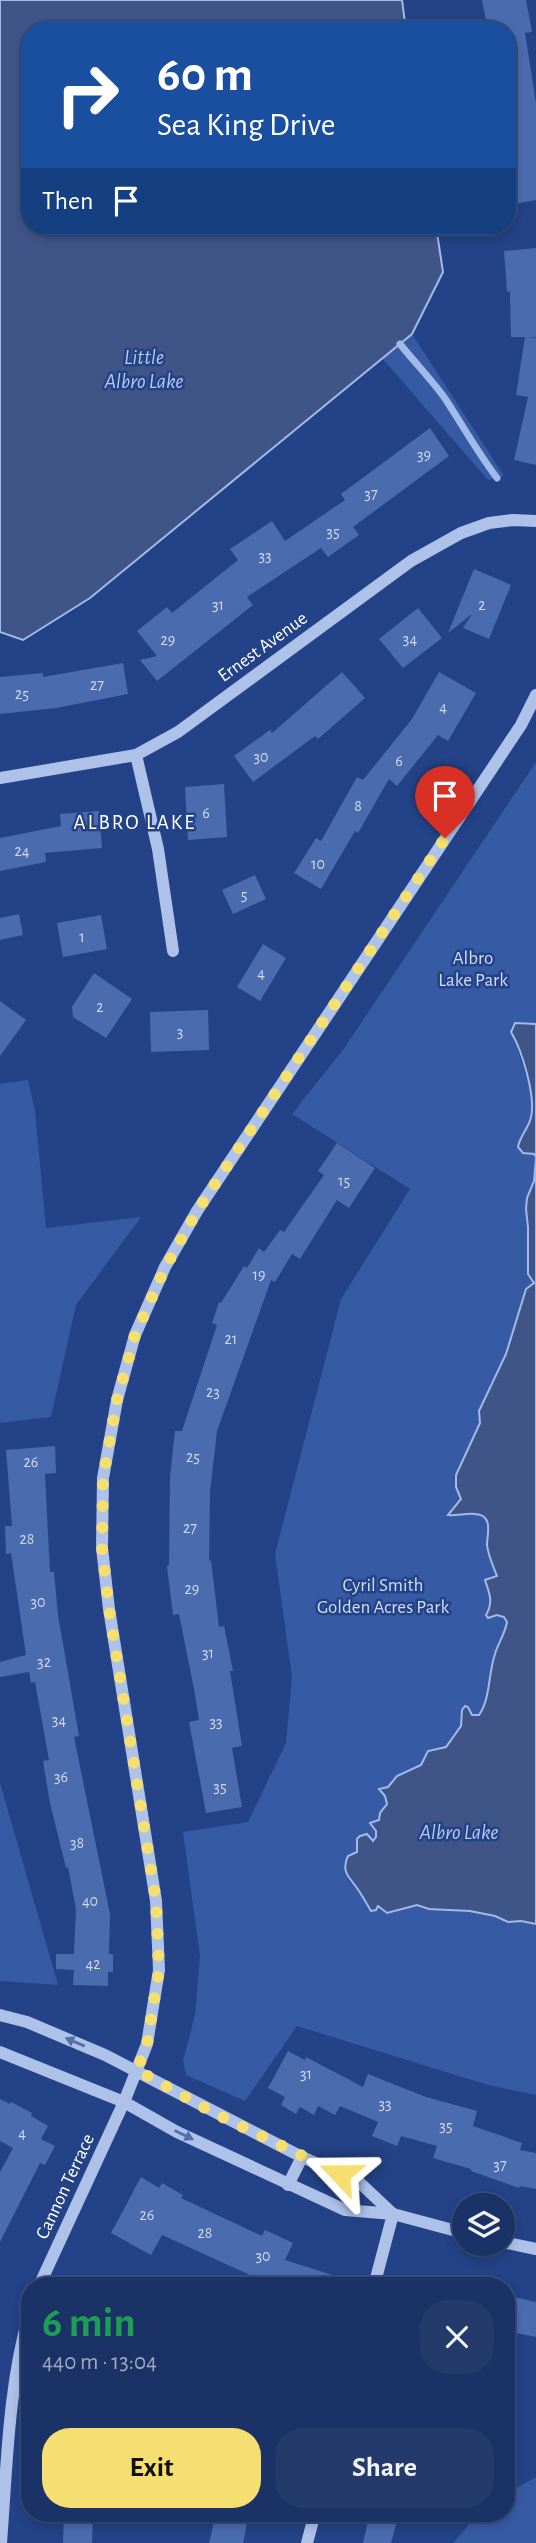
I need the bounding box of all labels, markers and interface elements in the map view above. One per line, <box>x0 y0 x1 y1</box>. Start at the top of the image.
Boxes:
icon: right <box>42 49 133 140</box>
text: 60 m <box>157 51 253 100</box>
text: Sea King Drive <box>157 109 335 141</box>
icon: arrive <box>107 182 145 220</box>
text: Then <box>42 188 93 214</box>
water label: Little Albro Lake <box>104 347 184 392</box>
house number: 39 <box>417 447 431 463</box>
house number: 37 <box>364 486 378 502</box>
house number: 35 <box>326 524 340 540</box>
house number: 33 <box>258 548 272 564</box>
house number: 31 <box>212 597 224 613</box>
house number: 2 <box>478 597 486 613</box>
street label: Ernest Avenue <box>215 609 311 686</box>
house number: 34 <box>403 631 417 647</box>
house number: 29 <box>161 632 175 648</box>
house number: 27 <box>90 677 104 693</box>
house number: 25 <box>15 686 29 702</box>
house number: 4 <box>439 699 447 715</box>
house number: 30 <box>253 749 269 765</box>
house number: 6 <box>395 753 403 769</box>
pin <box>415 766 475 838</box>
icon: arrive <box>426 777 464 815</box>
house number: 8 <box>354 798 362 814</box>
house number: 6 <box>202 805 210 821</box>
district label: ALBRO LAKE <box>74 812 196 833</box>
house number: 24 <box>15 843 30 859</box>
house number: 10 <box>311 856 325 872</box>
house number: 5 <box>241 887 247 903</box>
house number: 1 <box>79 929 85 945</box>
park label: Albro Lake Park <box>438 949 508 990</box>
house number: 4 <box>257 965 265 981</box>
house number: 2 <box>96 999 104 1015</box>
house number: 3 <box>177 1024 183 1040</box>
house number: 15 <box>338 1173 350 1189</box>
house number: 19 <box>252 1267 266 1283</box>
house number: 21 <box>225 1331 237 1347</box>
house number: 23 <box>206 1384 220 1400</box>
house number: 25 <box>186 1449 200 1465</box>
house number: 26 <box>24 1454 38 1470</box>
house number: 27 <box>183 1520 197 1536</box>
house number: 28 <box>20 1531 34 1547</box>
park label: Cyril Smith Golden Acres Park <box>317 1576 449 1617</box>
house number: 29 <box>185 1581 199 1597</box>
house number: 30 <box>30 1594 46 1610</box>
house number: 31 <box>202 1645 214 1661</box>
house number: 32 <box>37 1654 51 1670</box>
house number: 34 <box>52 1712 66 1728</box>
house number: 33 <box>209 1714 223 1730</box>
house number: 36 <box>54 1769 68 1785</box>
house number: 35 <box>213 1779 227 1795</box>
water label: Albro Lake <box>419 1822 499 1843</box>
house number: 38 <box>70 1835 84 1851</box>
house number: 40 <box>82 1893 98 1909</box>
house number: 42 <box>86 1956 100 1972</box>
one-way arrow <box>64 2037 85 2048</box>
house number: 31 <box>300 2066 312 2082</box>
house number: 33 <box>378 2096 392 2112</box>
house number: 35 <box>439 2118 453 2134</box>
house number: 4 <box>18 2125 26 2141</box>
one-way arrow <box>174 2129 194 2140</box>
street label: Cannon Terrace <box>33 2131 98 2242</box>
position arrow <box>303 2137 377 2211</box>
house number: 37 <box>493 2157 507 2173</box>
map controls <box>452 2193 515 2256</box>
button: layers <box>452 2193 515 2256</box>
house number: 26 <box>140 2207 154 2223</box>
house number: 28 <box>198 2225 212 2241</box>
house number: 30 <box>255 2248 271 2264</box>
button: close <box>420 2300 494 2374</box>
text: 6 min <box>42 2302 136 2344</box>
text: 440 m · 13:04 <box>42 2351 157 2374</box>
button: Exit <box>42 2428 261 2508</box>
button: Share <box>275 2428 494 2508</box>

